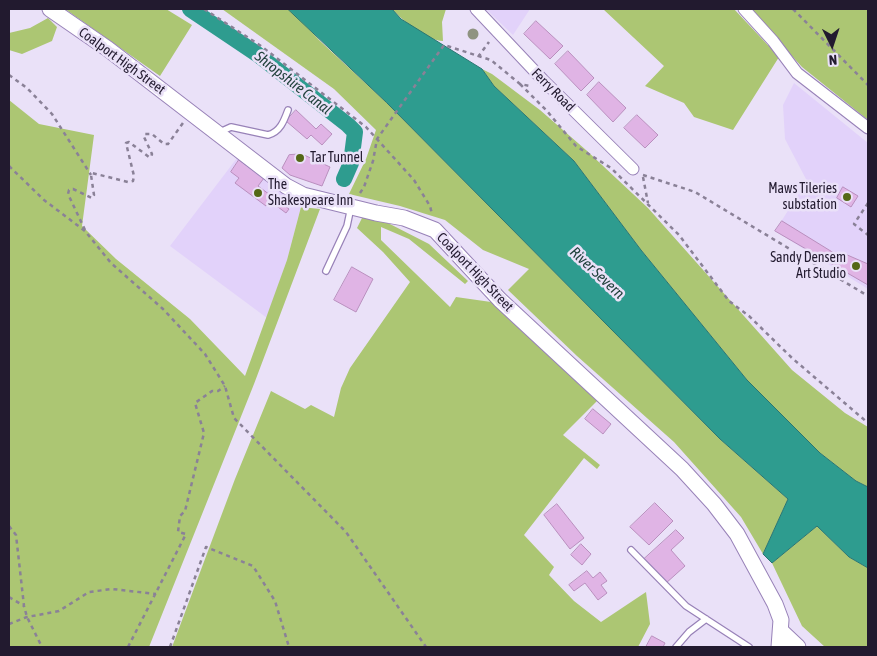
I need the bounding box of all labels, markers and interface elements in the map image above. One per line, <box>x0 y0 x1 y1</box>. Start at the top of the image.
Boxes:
north arrow <box>807 20 857 70</box>
street label: Coalport High Street <box>75 24 169 98</box>
water label: Shropshire Canal <box>251 47 335 119</box>
text: N <box>828 52 838 68</box>
street label: Ferry Road <box>528 65 578 115</box>
place label: Tar Tunnel <box>310 150 364 166</box>
marker: Tar Tunnel <box>294 152 306 164</box>
place label: The Shakespeare Inn <box>268 177 353 210</box>
place label: Maws Tileries substation <box>768 181 837 213</box>
marker: The Shakespeare Inn <box>252 187 264 199</box>
marker: Maws Tileries substation <box>841 191 853 203</box>
street label: Coalport High Street <box>433 229 517 315</box>
water label: River Severn <box>566 243 628 303</box>
place label: Sandy Densem Art Studio <box>770 250 846 282</box>
marker: Sandy Densem Art Studio <box>850 260 862 272</box>

